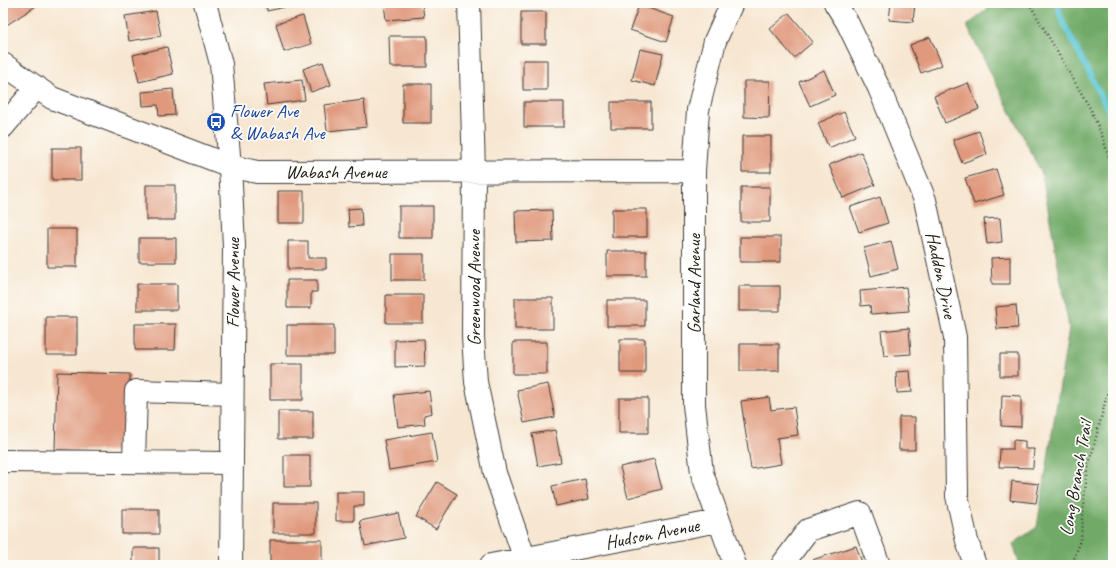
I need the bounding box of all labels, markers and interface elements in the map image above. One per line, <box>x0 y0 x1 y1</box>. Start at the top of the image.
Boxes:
place label: Flower Ave & Wabash Ave <box>230 99 327 145</box>
bus stop icon: Flower Ave & Wabash Ave <box>205 111 227 133</box>
street label: Wabash Avenue <box>285 160 388 184</box>
street label: Greenwood Avenue <box>462 228 486 346</box>
street label: Haddon Drive <box>920 230 962 322</box>
street label: Garland Avenue <box>682 232 706 334</box>
street label: Flower Avenue <box>221 236 245 328</box>
street label: Long Branch Trail <box>1054 415 1099 537</box>
street label: Hudson Avenue <box>603 513 703 555</box>

